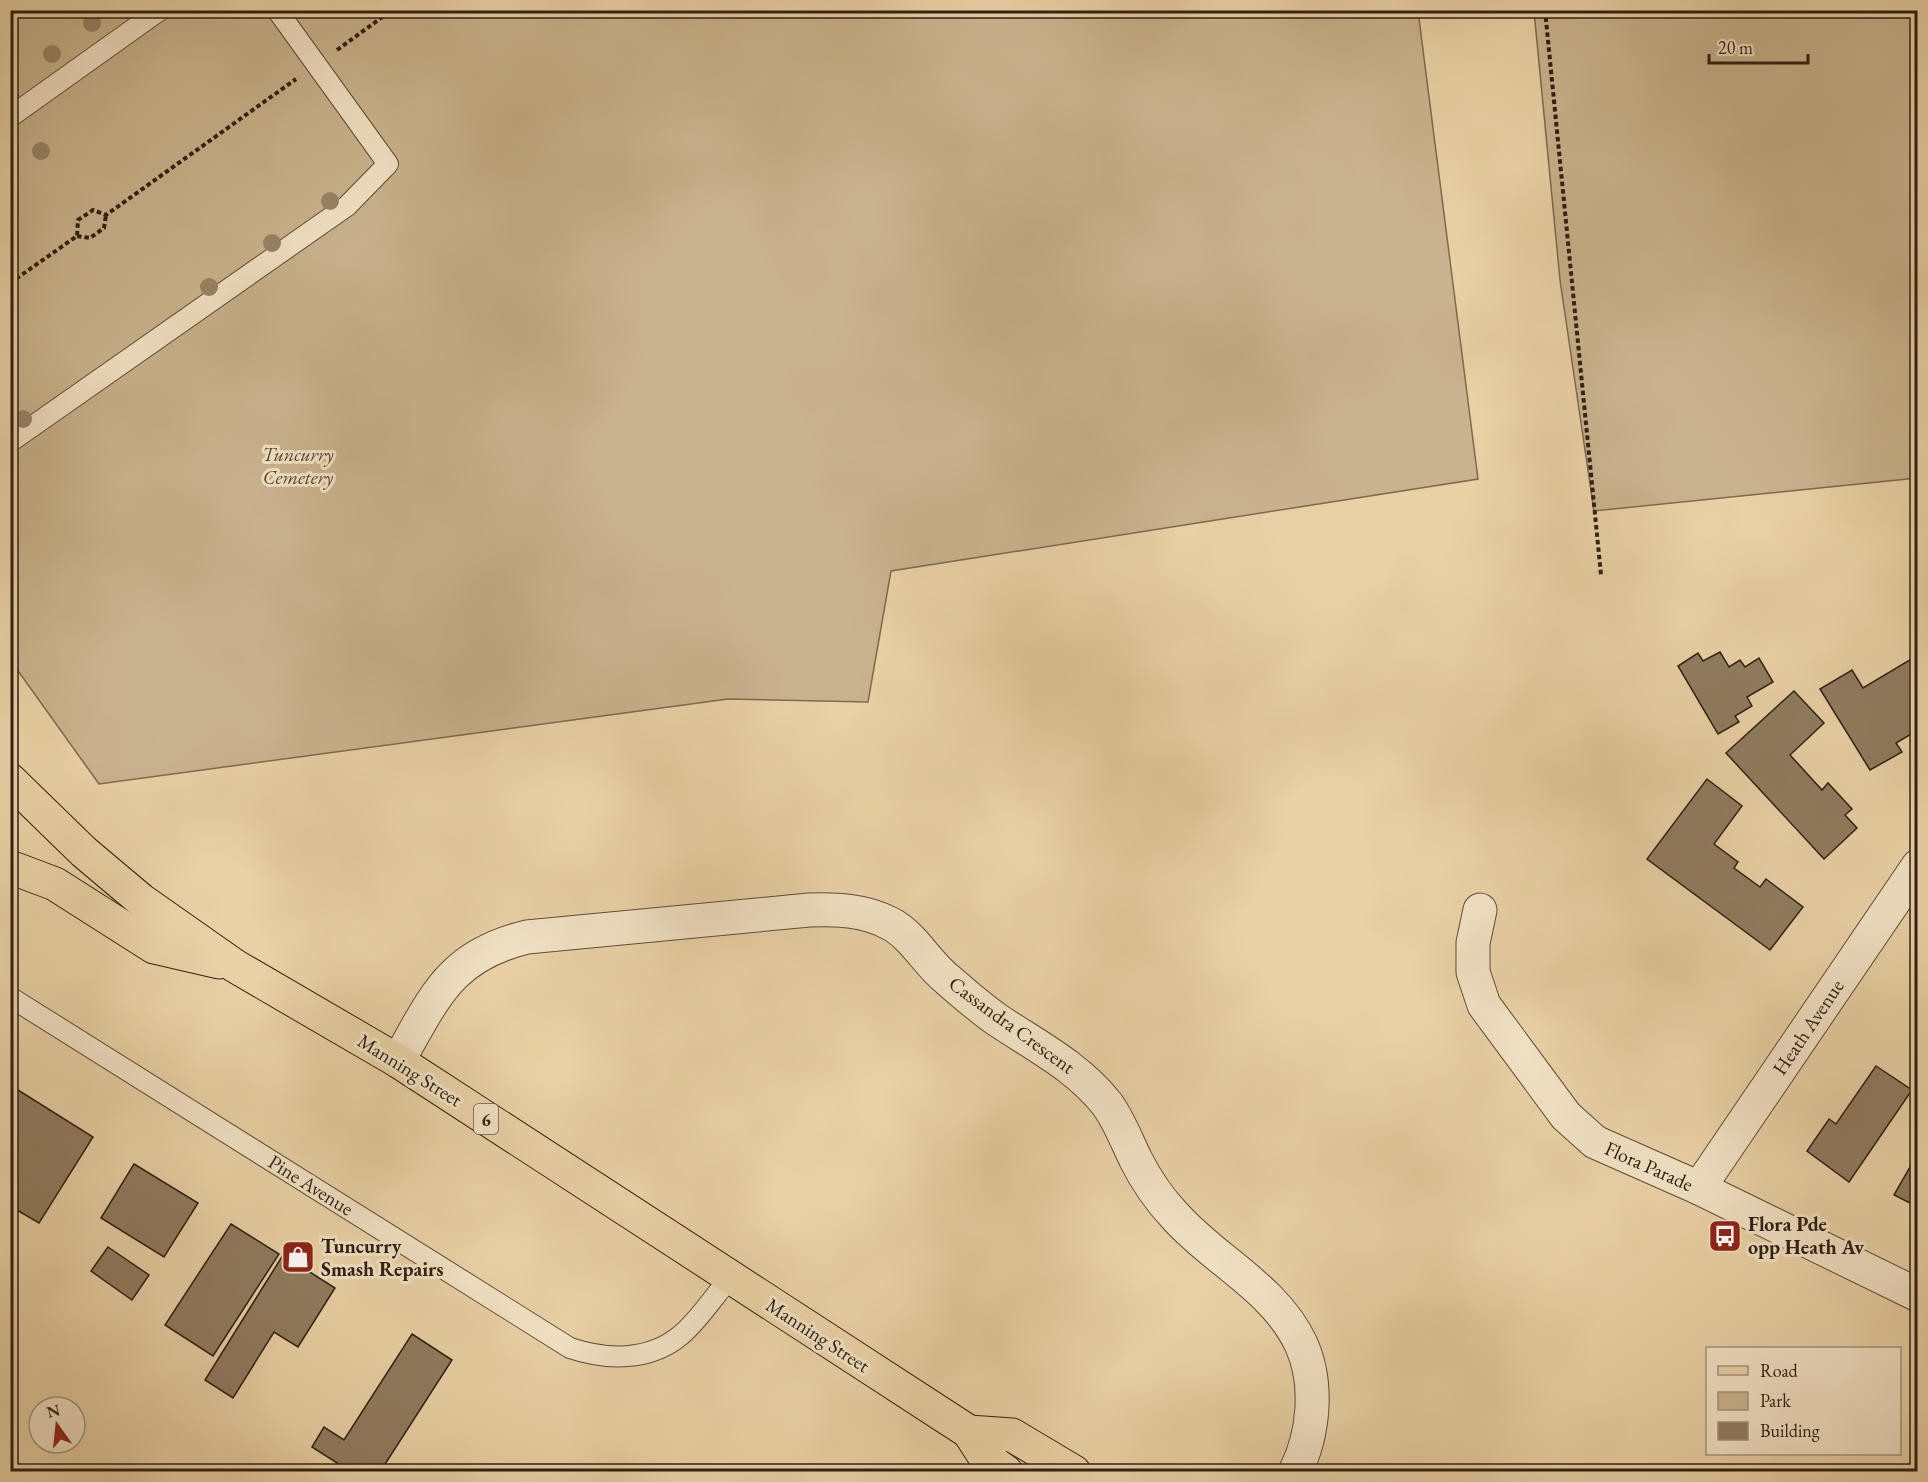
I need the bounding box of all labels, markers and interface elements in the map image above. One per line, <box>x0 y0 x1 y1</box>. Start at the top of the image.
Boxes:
scale bar <box>1709 27 1808 65</box>
text: 20 m <box>1718 36 1753 59</box>
park label: Tuncurry Cemetery <box>262 441 334 490</box>
street label: Cassandra Crescent <box>944 970 1081 1080</box>
street label: Heath Avenue <box>1766 974 1850 1080</box>
street label: Manning Street <box>353 1027 468 1113</box>
road number: 6 <box>474 1104 498 1134</box>
street label: Flora Parade <box>1601 1135 1697 1197</box>
street label: Pine Avenue <box>264 1149 359 1221</box>
place label: Flora Pde opp Heath Av <box>1748 1211 1864 1260</box>
bus stop icon: Flora Pde opp Heath Av <box>1707 1218 1743 1254</box>
place label: Tuncurry Smash Repairs <box>321 1233 444 1282</box>
shop icon: Tuncurry Smash Repairs <box>280 1239 316 1275</box>
street label: Manning Street <box>761 1292 876 1379</box>
legend <box>1706 1347 1901 1455</box>
text: Road <box>1760 1359 1799 1382</box>
text: Park <box>1760 1389 1791 1412</box>
north arrow <box>27 1395 87 1455</box>
text: N <box>44 1399 62 1423</box>
text: Building <box>1760 1419 1820 1442</box>

